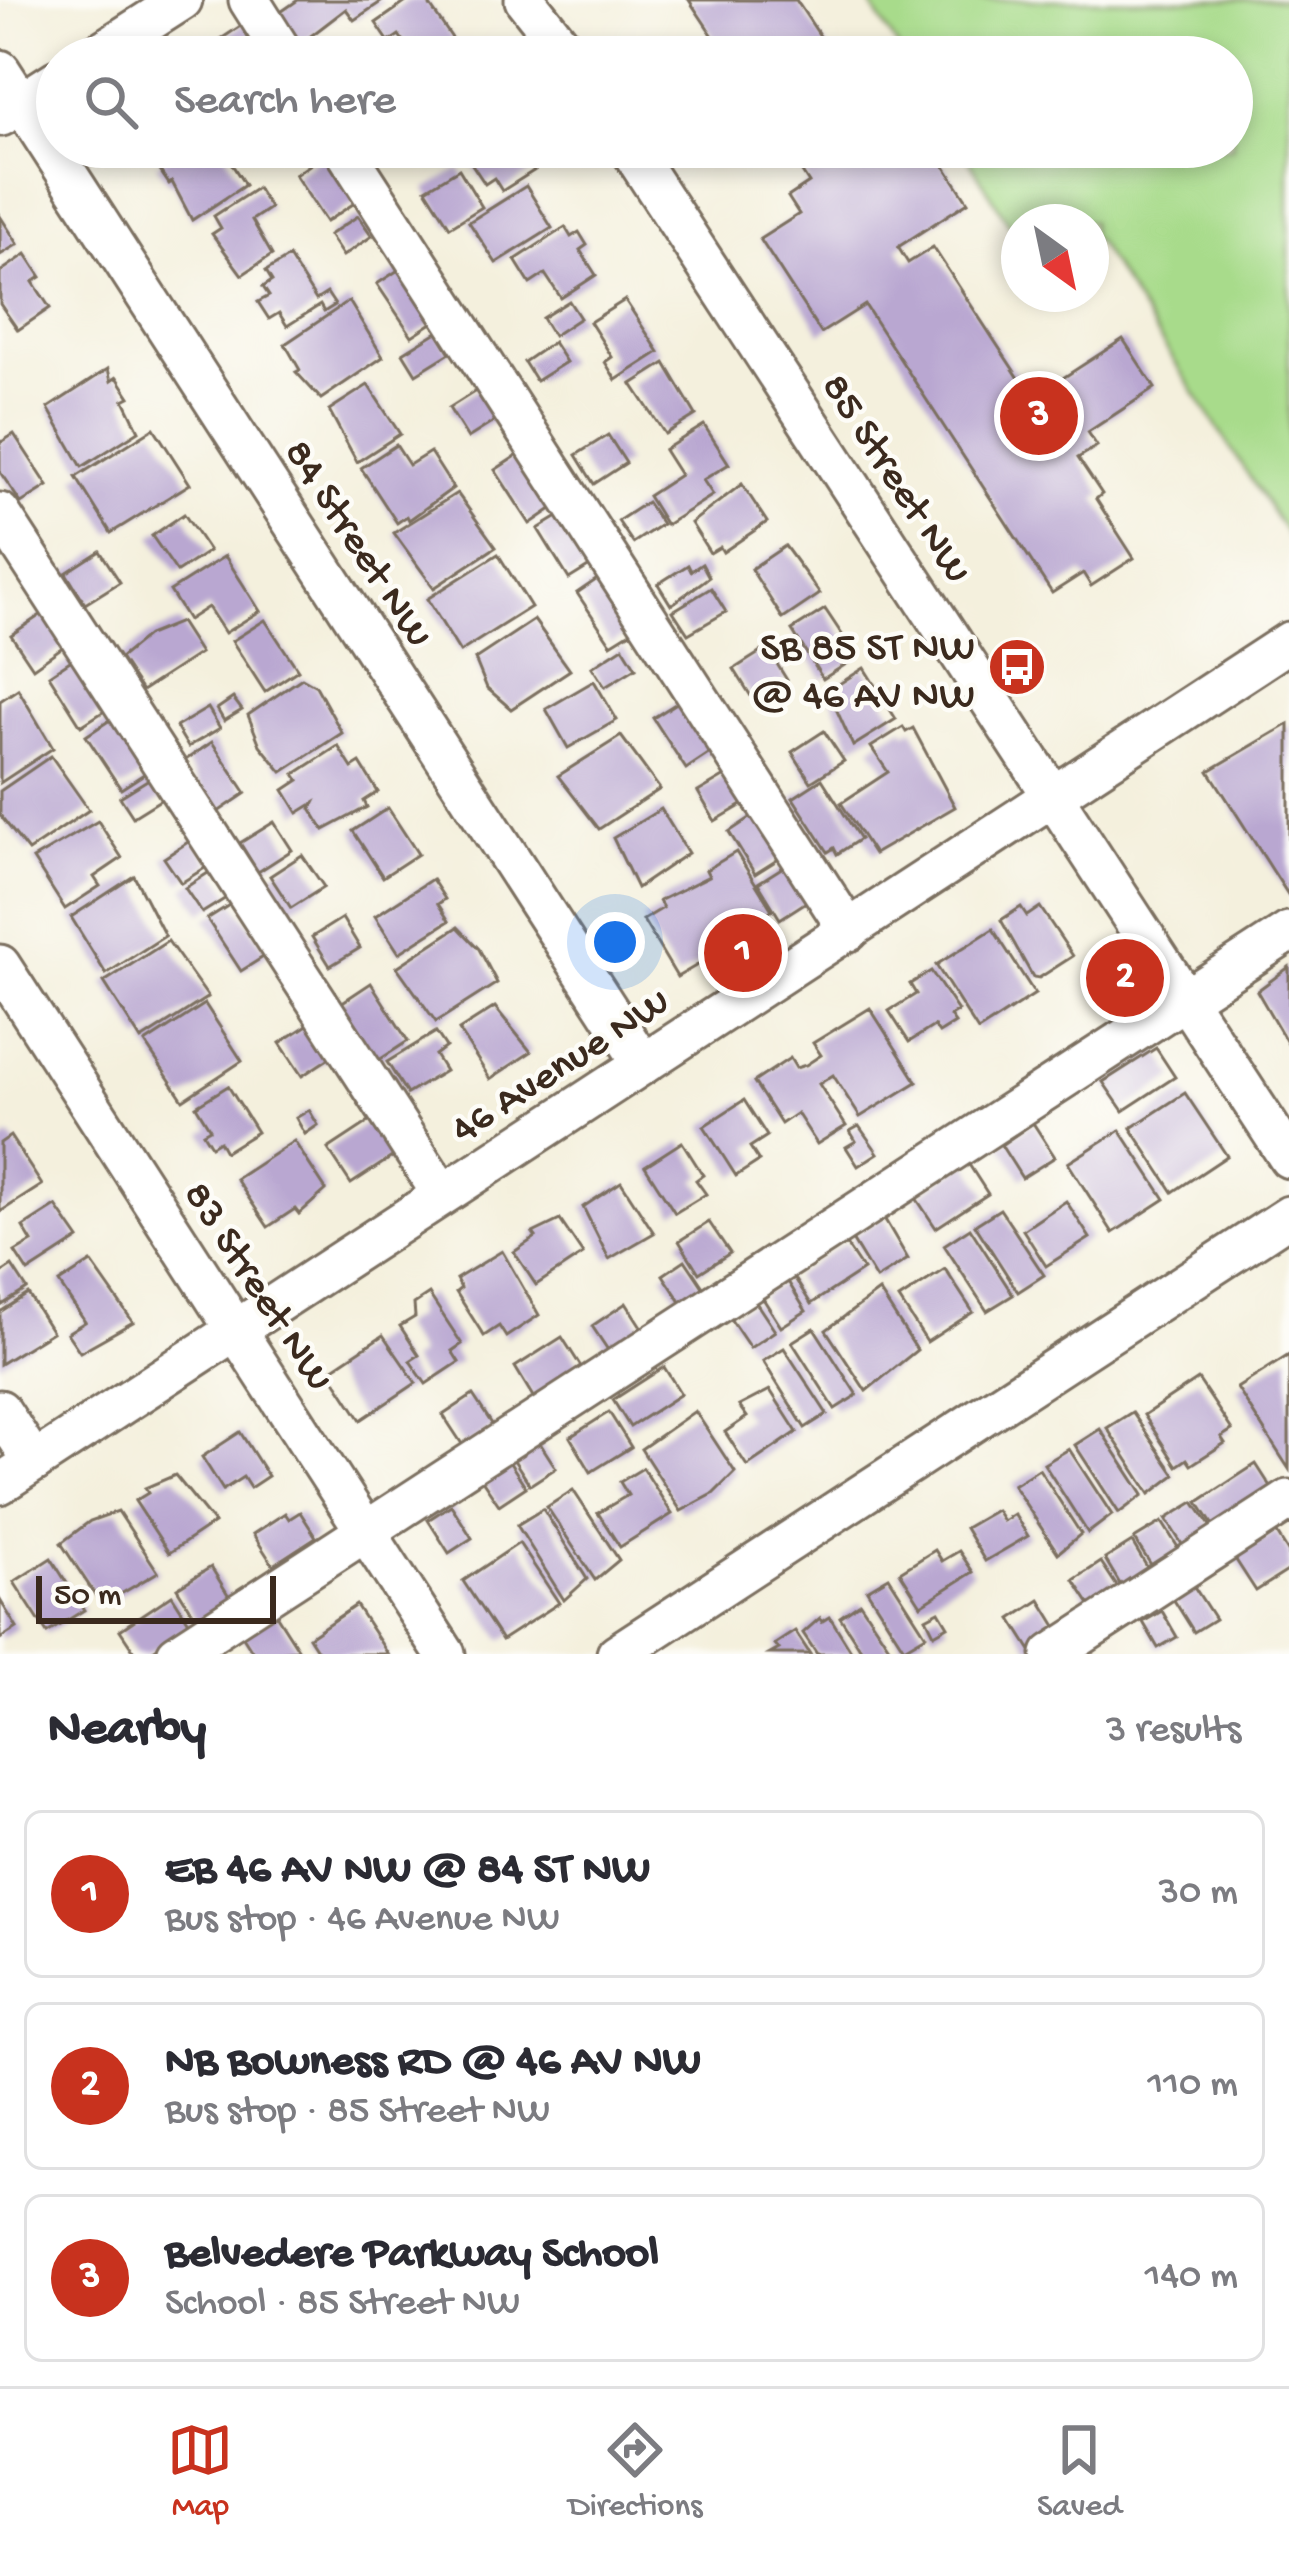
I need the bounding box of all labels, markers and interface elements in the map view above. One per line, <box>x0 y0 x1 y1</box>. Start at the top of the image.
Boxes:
search box <box>36 36 1253 168</box>
icon: search <box>78 69 144 135</box>
text: Search here <box>174 76 396 129</box>
north arrow <box>1001 204 1109 312</box>
street label: 85 Street NW <box>808 366 980 594</box>
pin: 3 <box>1000 371 1078 461</box>
street label: 84 Street NW <box>270 432 441 658</box>
place label: SB 85 ST NW @ 46 AV NW <box>751 626 975 723</box>
bus stop icon: SB 85 ST NW @ 46 AV NW <box>986 636 1048 698</box>
pin: 1 <box>704 908 782 998</box>
your location <box>585 912 645 972</box>
pin: 2 <box>1086 933 1164 1023</box>
street label: 46 Avenue NW <box>444 980 680 1157</box>
street label: 83 Street NW <box>170 1174 342 1402</box>
scale bar <box>36 1570 276 1623</box>
text: 50 m <box>54 1578 121 1616</box>
text: Nearby <box>48 1702 206 1762</box>
text: 3 results <box>1106 1709 1241 1755</box>
text: EB 46 AV NW @ 84 ST NW <box>165 1845 650 1898</box>
text: 1 <box>82 1871 98 1917</box>
text: 30 m <box>1159 1871 1238 1917</box>
text: Bus stop · 46 Avenue NW <box>165 1898 560 1944</box>
text: NB Bowness RD @ 46 AV NW <box>165 2037 701 2090</box>
text: 2 <box>80 2063 100 2109</box>
text: 110 m <box>1147 2063 1238 2109</box>
text: Bus stop · 85 Street NW <box>165 2090 550 2136</box>
text: Belvedere Parkway School <box>165 2229 659 2282</box>
text: 3 <box>80 2255 100 2301</box>
text: 140 m <box>1145 2255 1238 2301</box>
text: School · 85 Street NW <box>165 2282 520 2328</box>
tab: Map <box>167 2417 233 2527</box>
tab: Directions <box>568 2417 702 2527</box>
tab: Saved <box>1037 2417 1122 2527</box>

